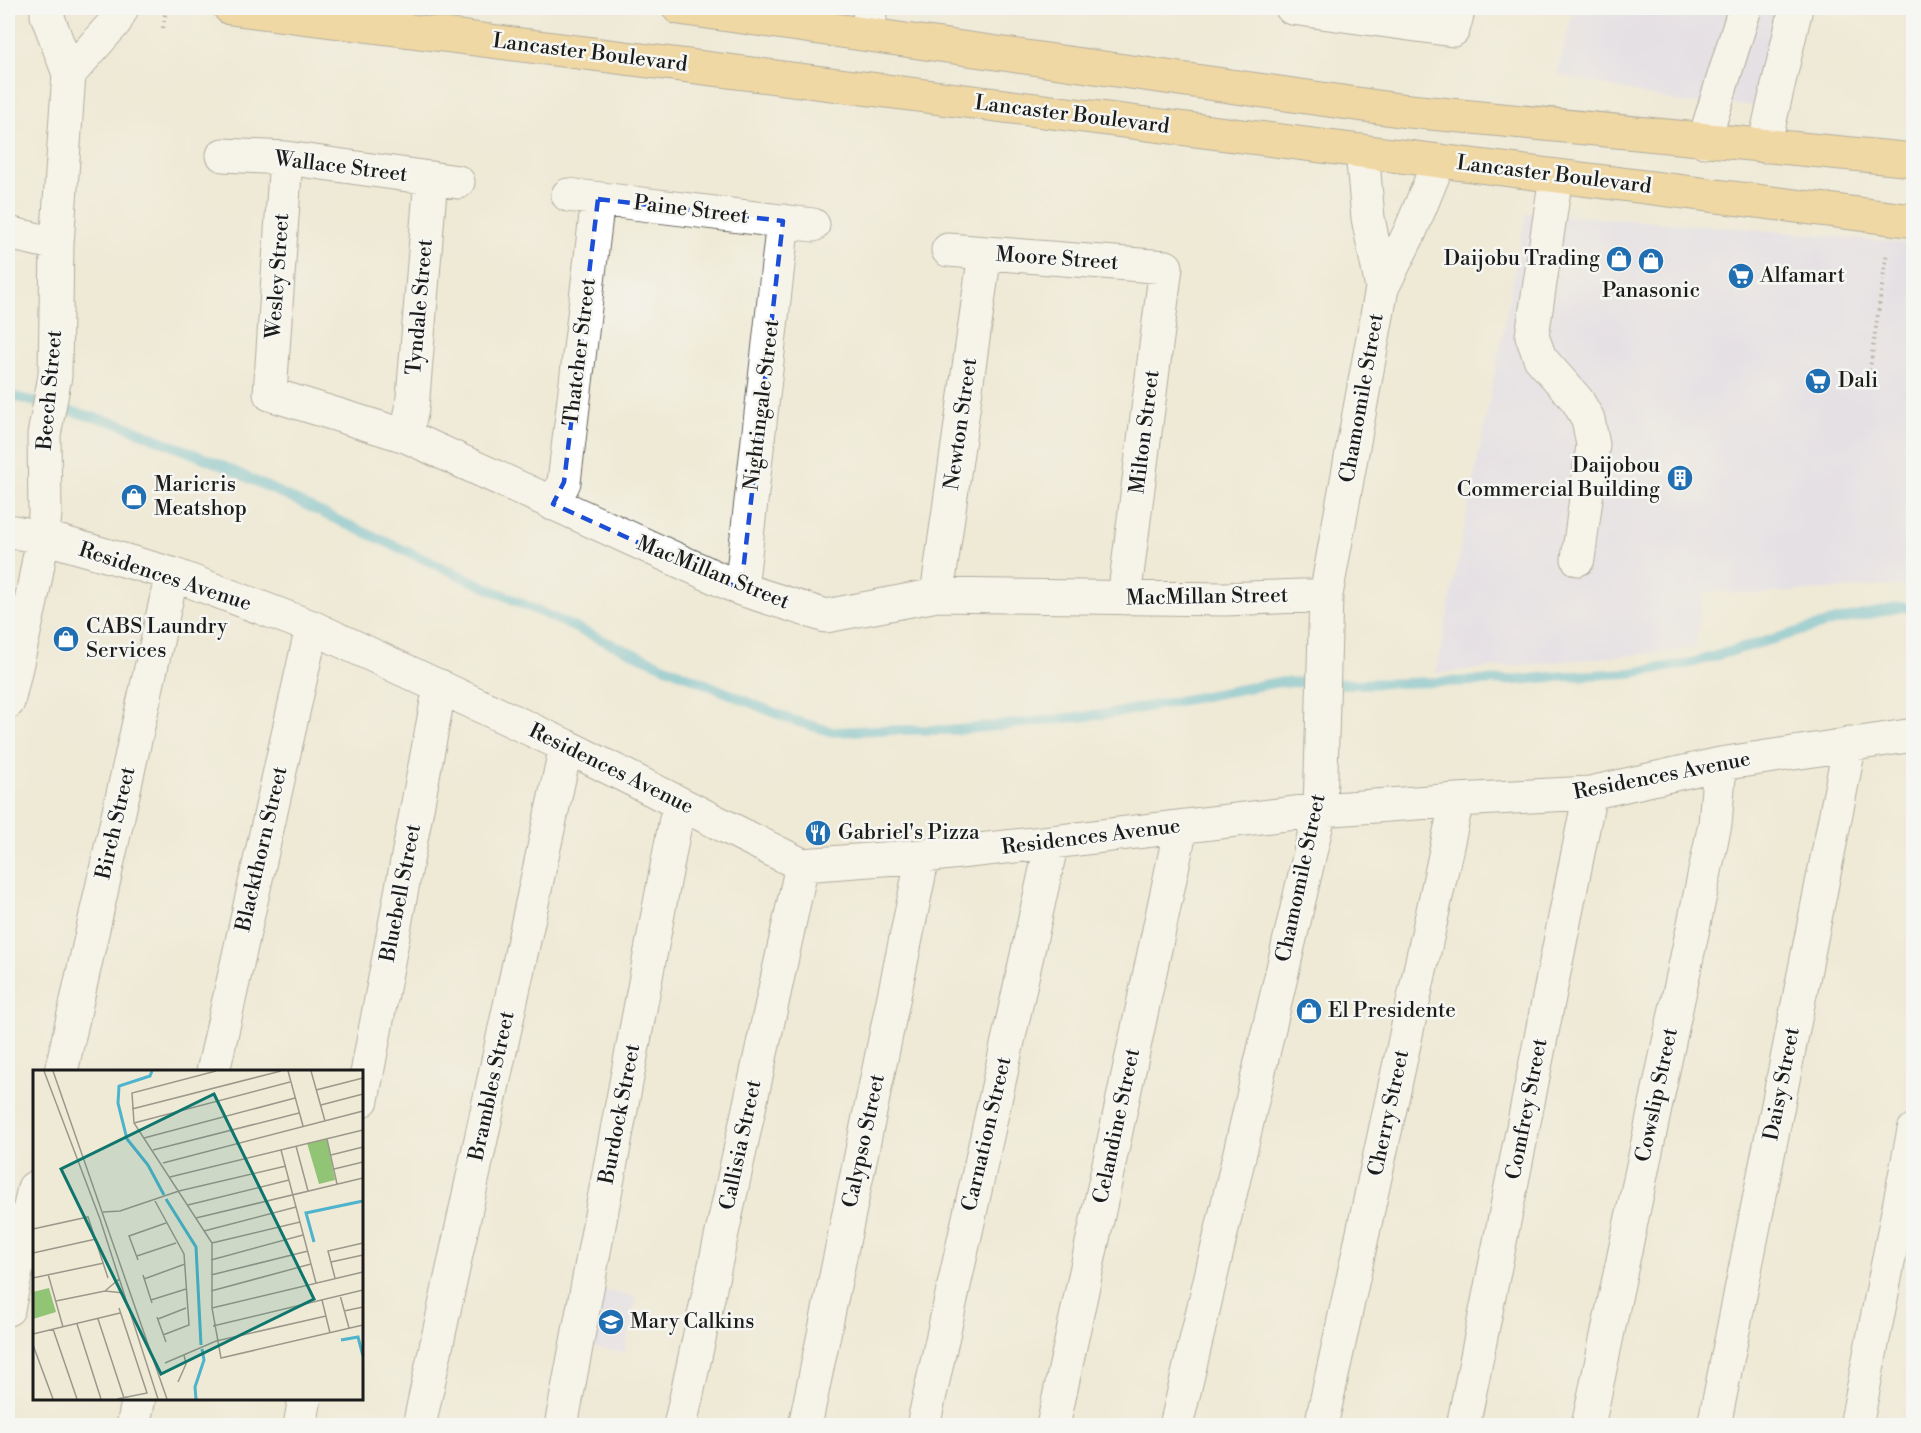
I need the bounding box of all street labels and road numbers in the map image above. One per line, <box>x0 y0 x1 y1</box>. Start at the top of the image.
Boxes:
street label: Lancaster Boulevard <box>491 28 689 78</box>
street label: Lancaster Boulevard <box>973 90 1171 140</box>
street label: Wallace Street <box>272 146 410 188</box>
street label: Lancaster Boulevard <box>1455 150 1653 200</box>
street label: Paine Street <box>632 190 750 230</box>
street label: Wesley Street <box>261 212 295 341</box>
street label: Tyndale Street <box>401 237 439 376</box>
street label: Moore Street <box>995 242 1120 276</box>
street label: Thatcher Street <box>558 276 602 427</box>
street label: Chamomile Street <box>1334 311 1390 485</box>
street label: Nightingale Street <box>739 317 785 492</box>
street label: Beech Street <box>32 328 68 452</box>
street label: Newton Street <box>939 356 983 492</box>
street label: Milton Street <box>1125 368 1166 495</box>
street label: MacMillan Street <box>633 531 794 616</box>
street label: Residences Avenue <box>75 537 255 617</box>
street label: MacMillan Street <box>1126 583 1289 611</box>
street label: Residences Avenue <box>524 718 698 820</box>
street label: Residences Avenue <box>1571 746 1753 806</box>
street label: Blackthorn Street <box>230 763 294 935</box>
street label: Birch Street <box>90 764 142 883</box>
street label: Chamomile Street <box>1270 791 1332 964</box>
street label: Residences Avenue <box>1000 813 1182 861</box>
street label: Bluebell Street <box>375 821 427 965</box>
street label: Brambles Street <box>463 1008 521 1164</box>
street label: Daisy Street <box>1758 1024 1806 1143</box>
street label: Cowslip Street <box>1630 1025 1684 1164</box>
street label: Comfrey Street <box>1501 1036 1554 1182</box>
street label: Burdock Street <box>593 1041 646 1187</box>
street label: Celandine Street <box>1088 1046 1146 1206</box>
street label: Cherry Street <box>1363 1047 1415 1179</box>
street label: Carnation Street <box>957 1054 1018 1214</box>
street label: Calypso Street <box>837 1071 891 1210</box>
street label: Callisia Street <box>715 1077 768 1213</box>

